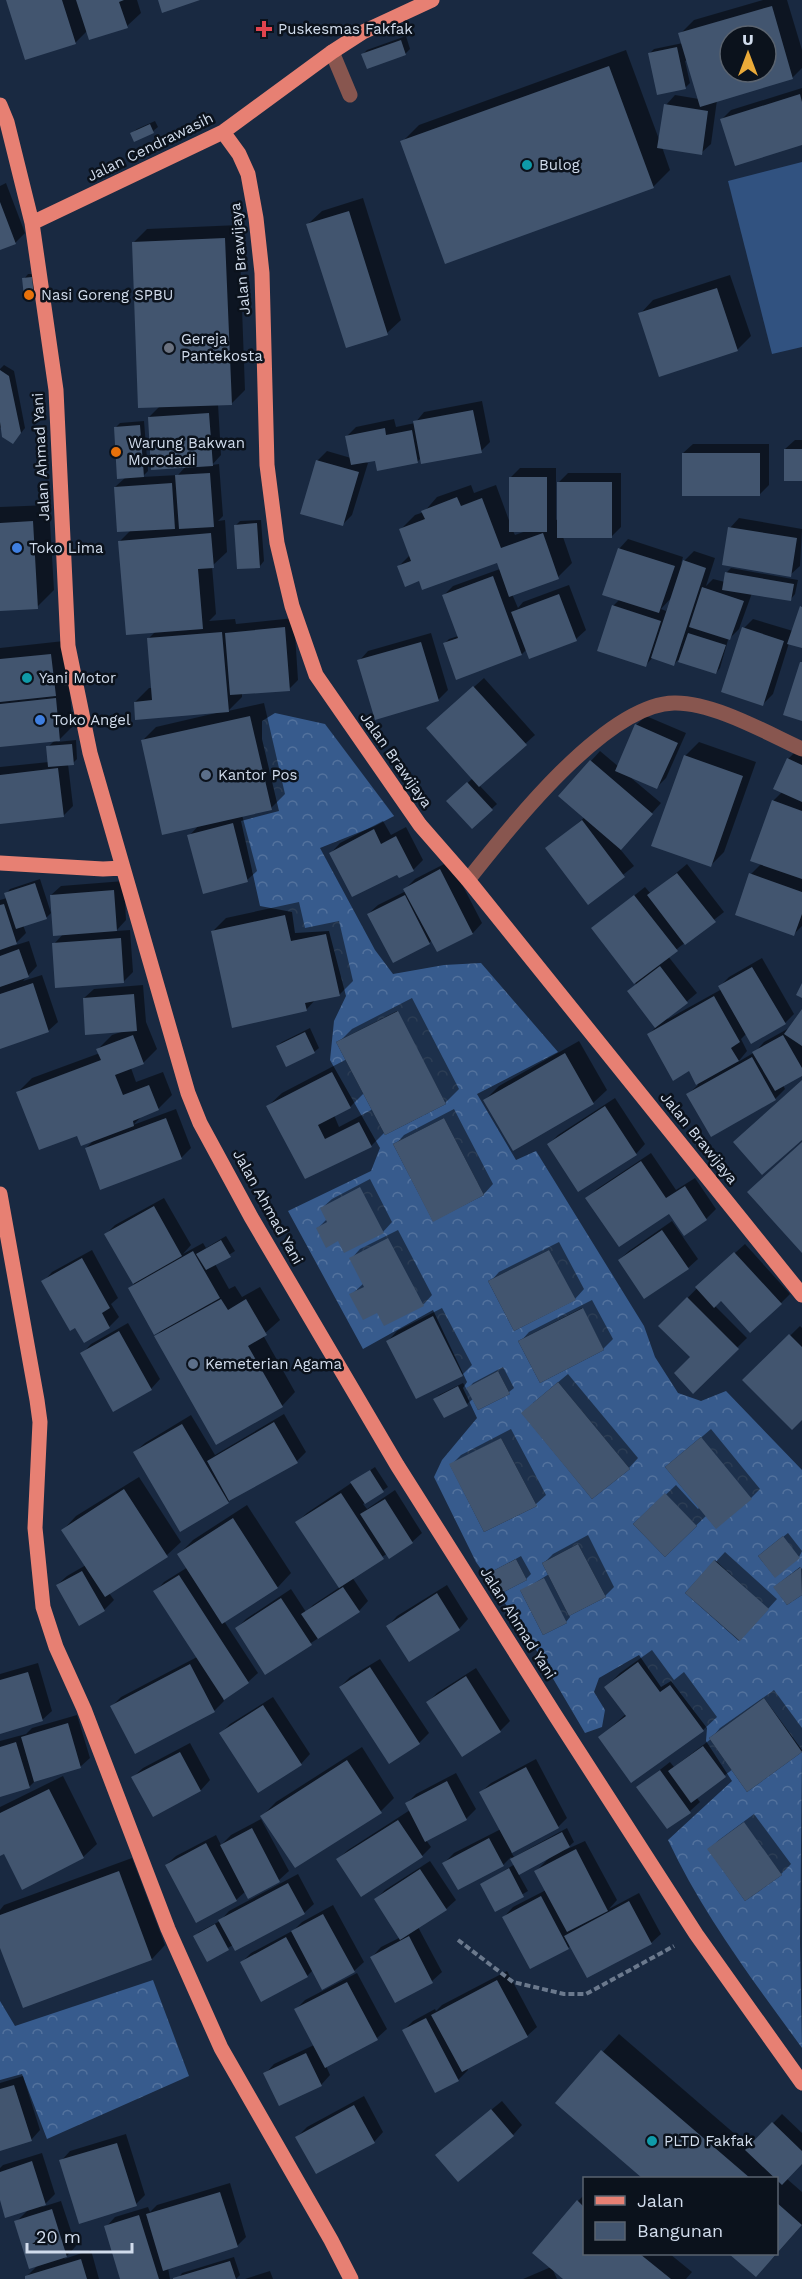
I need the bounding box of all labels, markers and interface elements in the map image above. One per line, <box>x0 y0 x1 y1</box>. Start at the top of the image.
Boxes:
marker: Puskesmas Fakfak <box>255 20 273 38</box>
place label: Puskesmas Fakfak <box>278 20 413 38</box>
north arrow <box>718 24 778 84</box>
text: U <box>742 30 754 49</box>
street label: Jalan Cendrawasih <box>84 109 216 185</box>
place label: Bulog <box>539 156 580 174</box>
marker: Bulog <box>520 158 534 172</box>
street label: Jalan Brawijaya <box>226 202 254 316</box>
place label: Nasi Goreng SPBU <box>41 286 173 304</box>
marker: Nasi Goreng SPBU <box>22 288 36 302</box>
place label: Gereja Pantekosta <box>181 330 263 365</box>
marker: Gereja Pantekosta <box>162 341 176 355</box>
street label: Jalan Ahmad Yani <box>29 392 53 522</box>
place label: Warung Bakwan Morodadi <box>128 434 245 469</box>
marker: Warung Bakwan Morodadi <box>109 445 123 459</box>
place label: Toko Lima <box>29 539 104 557</box>
marker: Toko Lima <box>10 541 24 555</box>
place label: Yani Motor <box>39 669 116 687</box>
marker: Yani Motor <box>20 671 34 685</box>
street label: Jalan Brawijaya <box>356 709 436 812</box>
place label: Toko Angel <box>52 711 131 729</box>
marker: Toko Angel <box>33 713 47 727</box>
place label: Kantor Pos <box>218 766 297 784</box>
marker: Kantor Pos <box>199 768 213 782</box>
street label: Jalan Brawijaya <box>656 1088 742 1188</box>
street label: Jalan Ahmad Yani <box>229 1146 307 1268</box>
place label: Kemeterian Agama <box>205 1355 343 1373</box>
marker: Kemeterian Agama <box>186 1357 200 1371</box>
street label: Jalan Ahmad Yani <box>476 1564 560 1682</box>
place label: PLTD Fakfak <box>664 2132 753 2150</box>
marker: PLTD Fakfak <box>645 2134 659 2148</box>
legend <box>583 2177 778 2255</box>
text: Jalan <box>637 2190 684 2211</box>
scale bar <box>27 2216 132 2254</box>
text: Bangunan <box>637 2220 723 2241</box>
text: 20 m <box>36 2226 81 2247</box>

